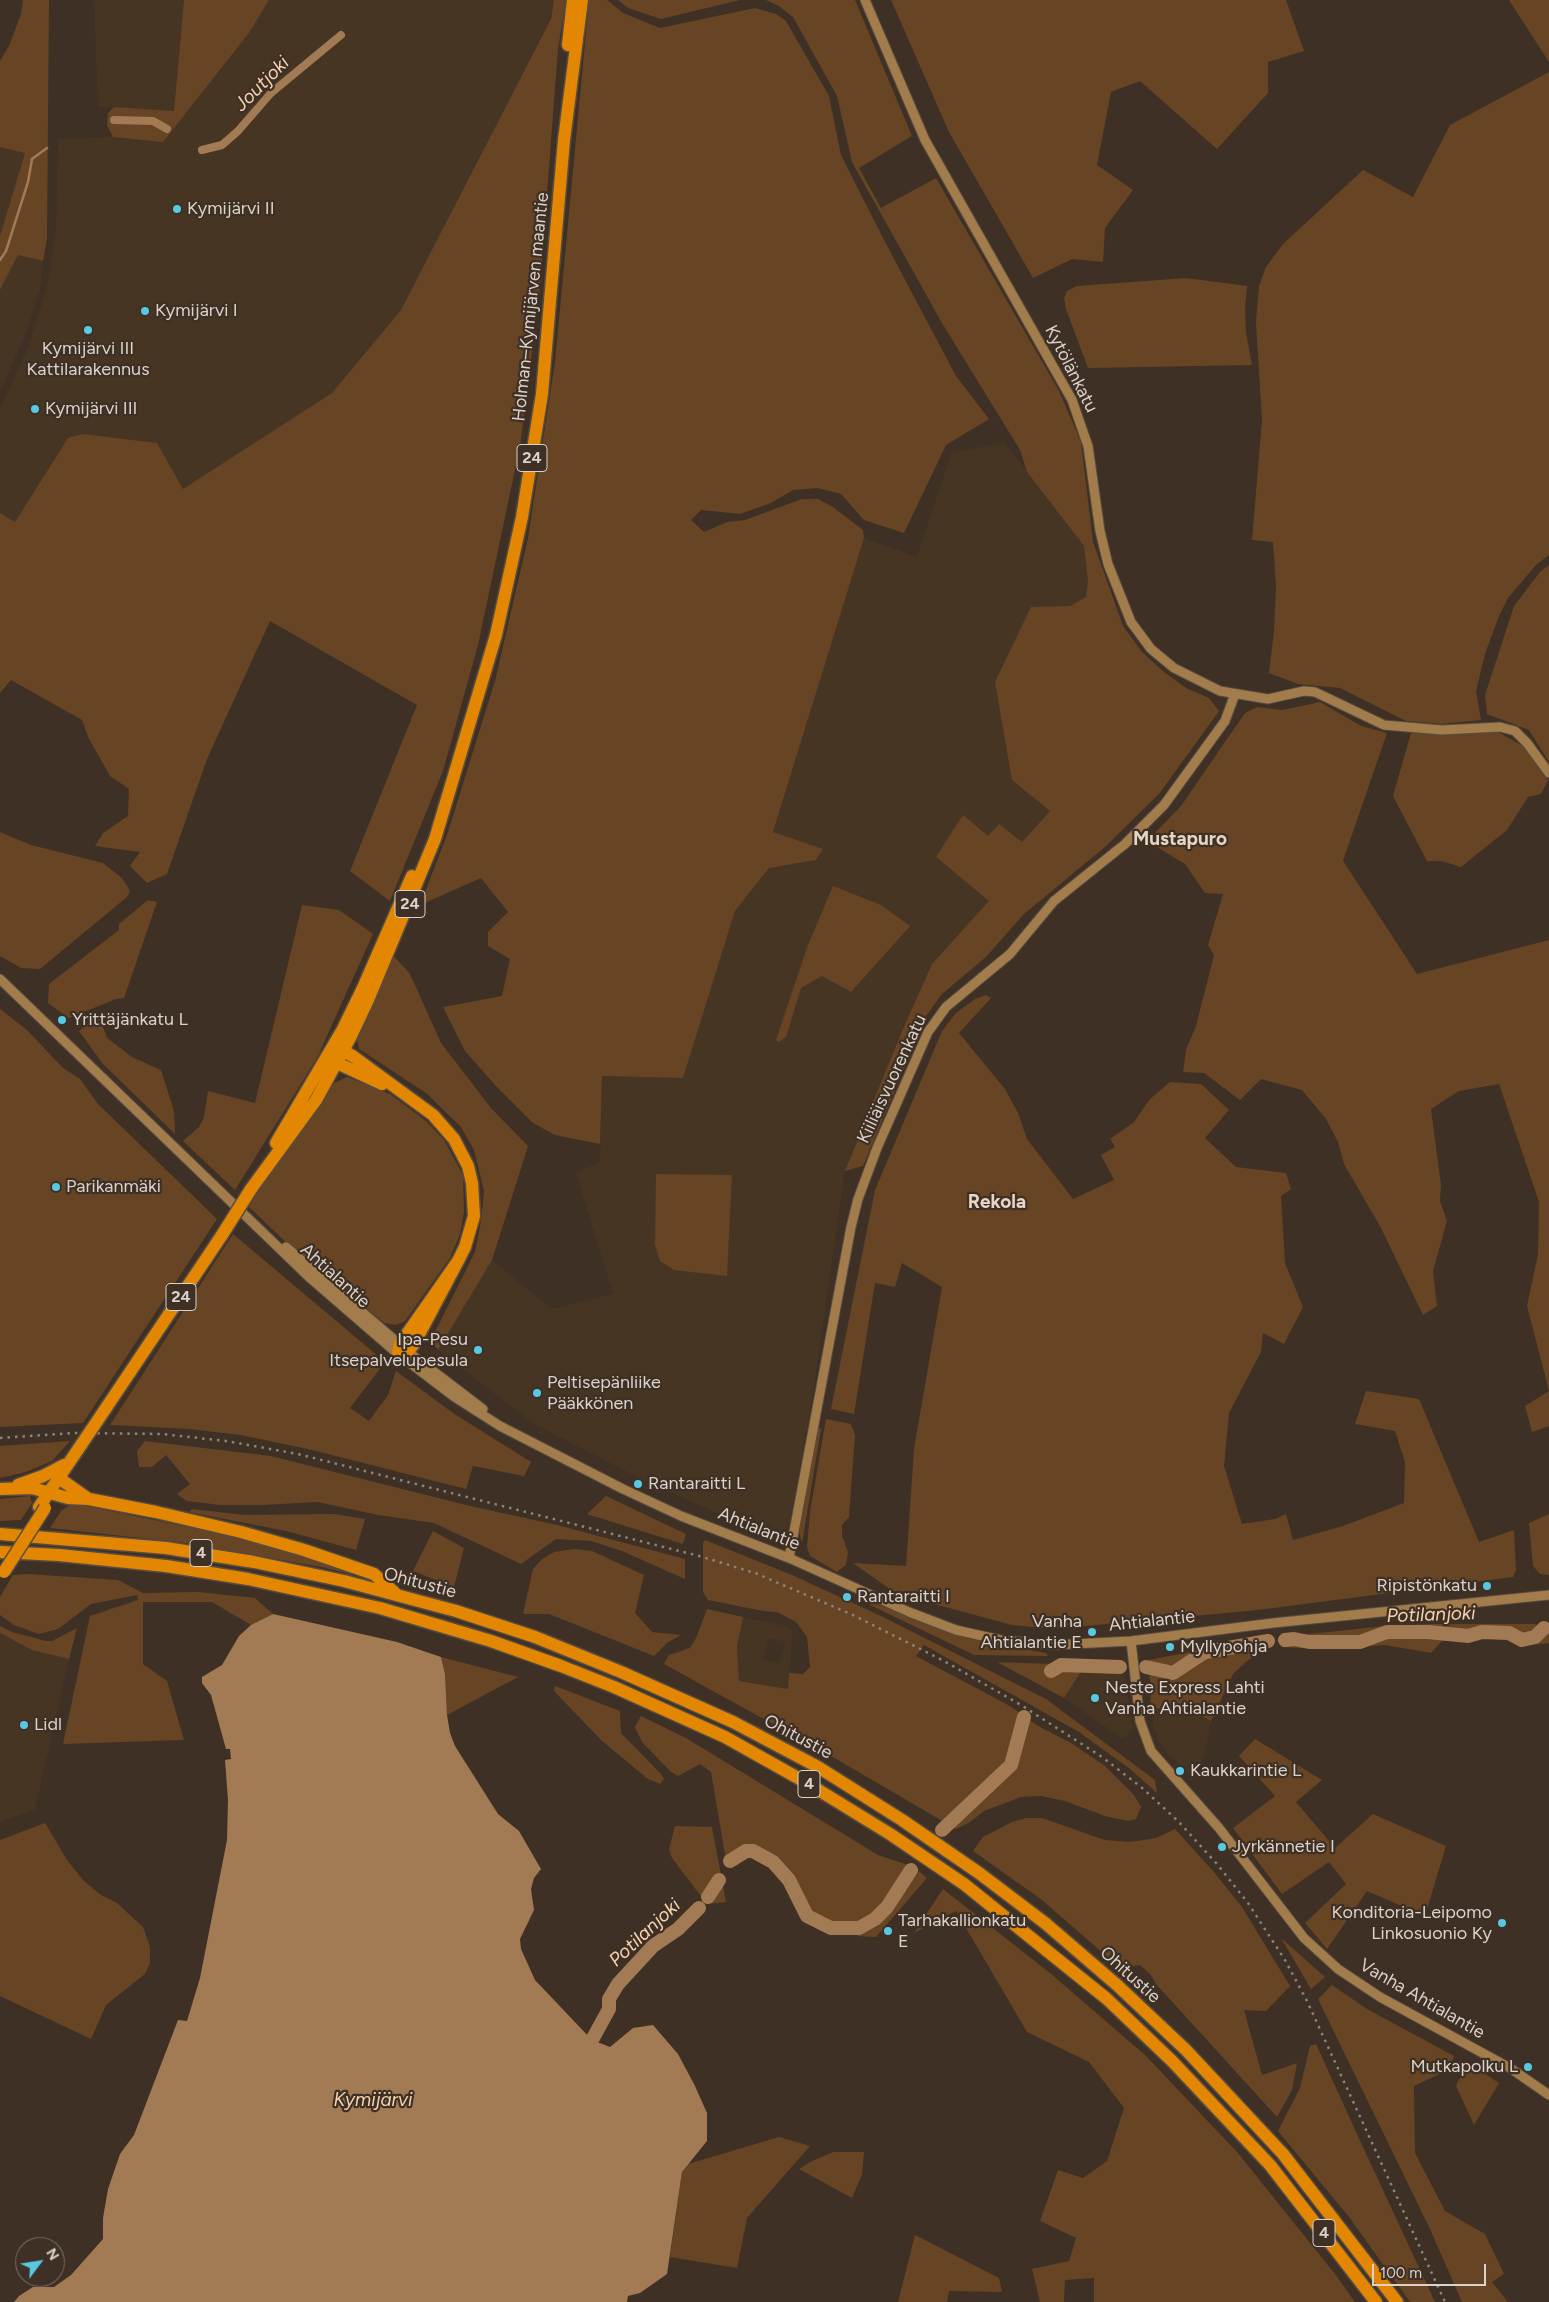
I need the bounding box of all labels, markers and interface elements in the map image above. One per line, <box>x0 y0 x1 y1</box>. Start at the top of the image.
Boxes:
water label: Joutjoki <box>230 52 294 116</box>
street label: Holman–Kymijärven maantie <box>508 191 554 423</box>
place label: Kymijärvi II <box>187 198 275 220</box>
marker: Kymijärvi II <box>171 203 183 215</box>
place label: Kymijärvi I <box>155 300 238 322</box>
marker: Kymijärvi I <box>139 305 151 317</box>
street label: Kytölänkatu <box>1040 322 1102 416</box>
marker: Kymijärvi III Kattilarakennus <box>82 324 94 336</box>
place label: Kymijärvi III Kattilarakennus <box>26 338 150 380</box>
place label: Kymijärvi III <box>45 398 137 420</box>
marker: Kymijärvi III <box>29 403 41 415</box>
road number: 24 <box>517 444 547 472</box>
district label: Mustapuro <box>1133 828 1227 850</box>
road number: 24 <box>395 891 425 918</box>
place label: Yrittäjänkatu L <box>72 1009 188 1031</box>
street label: Kiiliäisvuorenkatu <box>853 1011 931 1147</box>
marker: Yrittäjänkatu L <box>56 1014 68 1026</box>
place label: Parikanmäki <box>66 1176 161 1198</box>
marker: Parikanmäki <box>50 1181 62 1193</box>
district label: Rekola <box>968 1191 1026 1213</box>
street label: Ahtialantie <box>296 1239 374 1313</box>
road number: 24 <box>166 1284 196 1310</box>
place label: Ipa-Pesu Itsepalvelupesula <box>329 1329 468 1372</box>
marker: Ipa-Pesu Itsepalvelupesula <box>472 1344 484 1356</box>
place label: Peltisepänliike Pääkkönen <box>547 1372 661 1415</box>
marker: Peltisepänliike Pääkkönen <box>531 1387 543 1399</box>
place label: Rantaraitti L <box>648 1473 745 1495</box>
marker: Rantaraitti L <box>632 1478 644 1490</box>
street label: Ahtialantie <box>715 1503 803 1555</box>
road number: 4 <box>190 1540 212 1566</box>
street label: Ohitustie <box>381 1563 459 1603</box>
place label: Ripistönkatu <box>1377 1575 1477 1597</box>
marker: Ripistönkatu <box>1481 1580 1493 1592</box>
place label: Rantaraitti I <box>857 1586 950 1608</box>
marker: Rantaraitti I <box>841 1591 853 1603</box>
water label: Potilanjoki <box>1386 1602 1476 1628</box>
street label: Ahtialantie <box>1108 1606 1196 1636</box>
place label: Vanha Ahtialantie E <box>981 1611 1082 1654</box>
marker: Vanha Ahtialantie E <box>1086 1626 1098 1638</box>
place label: Myllypohja <box>1180 1636 1267 1658</box>
marker: Myllypohja <box>1164 1641 1176 1653</box>
place label: Neste Express Lahti Vanha Ahtialantie <box>1105 1677 1265 1720</box>
marker: Neste Express Lahti Vanha Ahtialantie <box>1089 1692 1101 1704</box>
street label: Ohitustie <box>760 1710 836 1764</box>
place label: Lidl <box>34 1714 62 1736</box>
marker: Lidl <box>18 1719 30 1731</box>
place label: Kaukkarintie L <box>1190 1760 1301 1782</box>
marker: Kaukkarintie L <box>1174 1765 1186 1777</box>
road number: 4 <box>798 1770 820 1798</box>
place label: Jyrkännetie I <box>1232 1836 1335 1858</box>
marker: Jyrkännetie I <box>1216 1841 1228 1853</box>
water label: Potilanjoki <box>605 1894 685 1972</box>
place label: Konditoria-Leipomo Linkosuonio Ky <box>1332 1902 1492 1945</box>
place label: Tarhakallionkatu E <box>898 1910 1026 1952</box>
marker: Konditoria-Leipomo Linkosuonio Ky <box>1496 1917 1508 1929</box>
marker: Tarhakallionkatu E <box>882 1925 894 1937</box>
street label: Ohitustie <box>1095 1942 1165 2008</box>
street label: Vanha Ahtialantie <box>1356 1954 1488 2044</box>
place label: Mutkapolku L <box>1411 2056 1518 2078</box>
marker: Mutkapolku L <box>1522 2061 1534 2073</box>
water label: Kymijärvi <box>334 2089 412 2111</box>
road number: 4 <box>1313 2220 1335 2246</box>
north arrow <box>15 2237 65 2287</box>
text: N <box>42 2246 62 2264</box>
scale bar <box>1374 2254 1488 2286</box>
text: 100 m <box>1380 2264 1422 2282</box>

